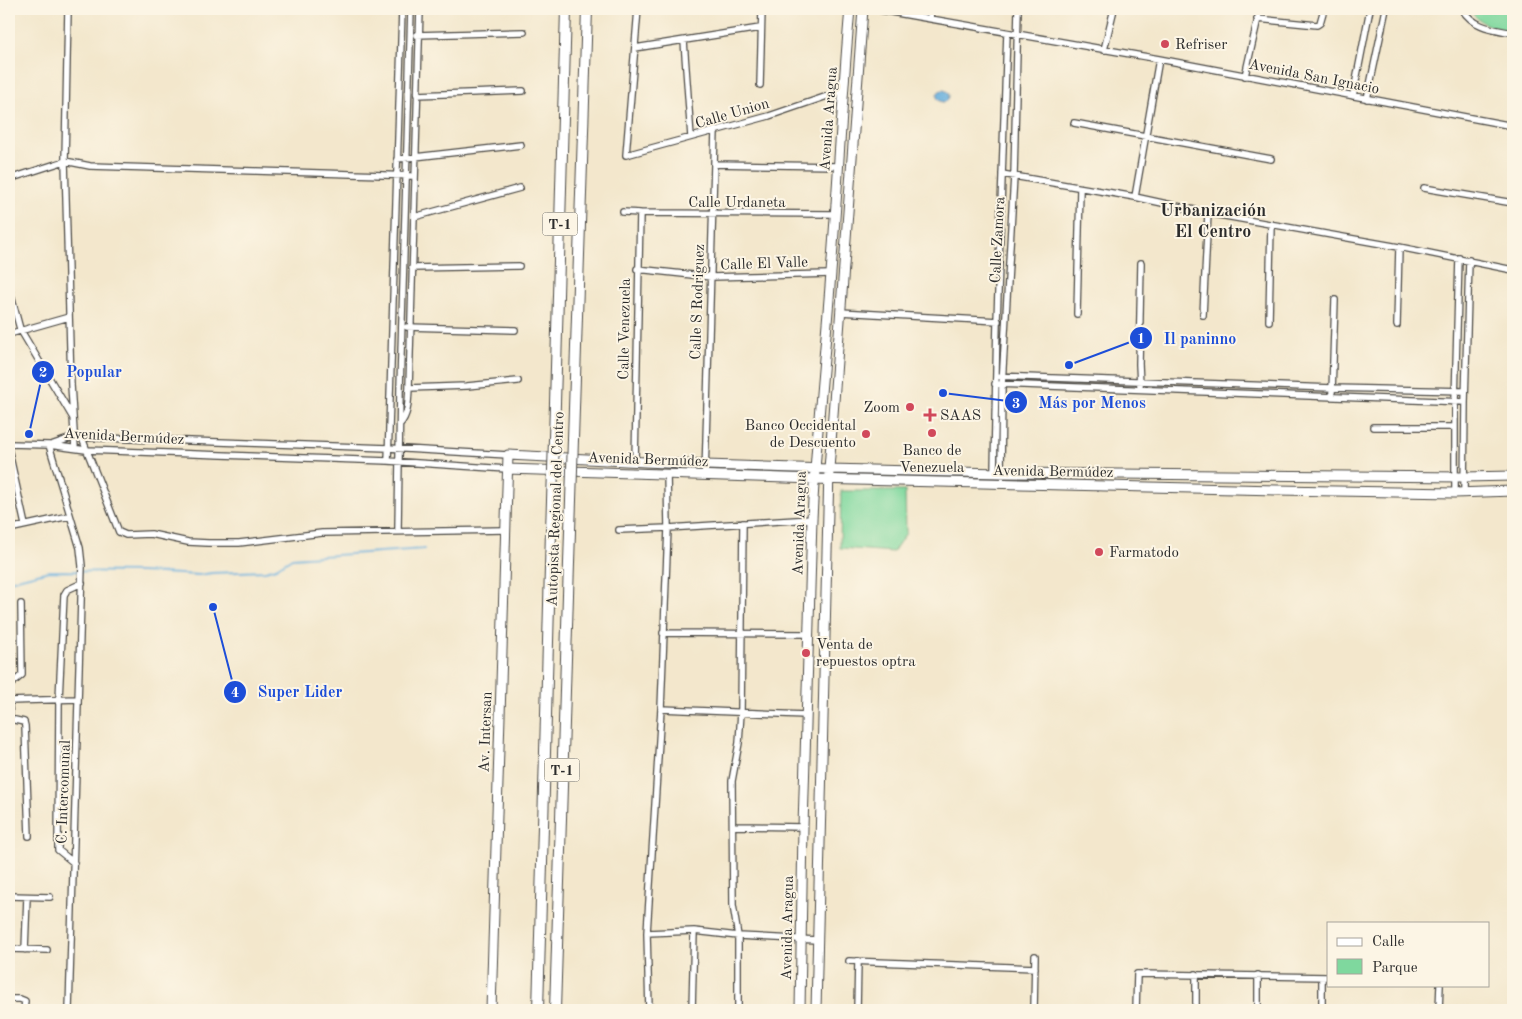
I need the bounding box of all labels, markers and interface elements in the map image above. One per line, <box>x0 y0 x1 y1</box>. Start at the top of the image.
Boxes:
marker: Refriser <box>1159 38 1171 50</box>
place label: Refriser <box>1175 38 1227 53</box>
street label: Avenida San Ignacio <box>1247 57 1380 98</box>
street label: Avenida Aragua <box>818 66 841 172</box>
street label: Calle Union <box>694 97 771 132</box>
street label: Calle Urdaneta <box>688 196 786 211</box>
street label: Calle Zamora <box>989 196 1008 284</box>
district label: Urbanización El Centro <box>1160 202 1266 241</box>
road number: T-1 <box>542 212 578 235</box>
street label: Calle S Rodriguez <box>689 244 708 360</box>
street label: Calle El Valle <box>720 255 808 274</box>
street label: Calle Venezuela <box>617 277 634 380</box>
callout: Il paninno <box>1129 322 1247 353</box>
text: 1 <box>1137 332 1145 347</box>
text: Il paninno <box>1164 332 1236 348</box>
callout: Popular <box>31 356 132 387</box>
text: Popular <box>66 365 122 381</box>
text: 2 <box>39 366 47 381</box>
callout: Más por Menos <box>1004 387 1156 418</box>
text: Más por Menos <box>1038 396 1146 412</box>
text: 3 <box>1012 397 1020 412</box>
place label: Zoom <box>863 401 900 416</box>
marker: Zoom <box>904 401 916 413</box>
marker: SAAS <box>924 409 936 421</box>
place label: SAAS <box>940 409 981 424</box>
street label: Autopista Regional del Centro <box>546 411 567 607</box>
place label: Banco Occidental de Descuento <box>745 419 856 451</box>
street label: Avenida Bermúdez <box>63 427 185 448</box>
marker: Banco de Venezuela <box>926 427 938 439</box>
marker: Banco Occidental de Descuento <box>860 428 872 440</box>
place label: Banco de Venezuela <box>899 444 965 476</box>
street label: Avenida Bermúdez <box>587 451 709 470</box>
street label: Avenida Bermúdez <box>992 464 1114 481</box>
street label: Avenida Aragua <box>791 470 810 576</box>
marker: Farmatodo <box>1093 546 1105 558</box>
place label: Farmatodo <box>1109 546 1179 561</box>
place label: Venta de repuestos optra <box>816 638 916 670</box>
marker: Venta de repuestos optra <box>800 647 812 659</box>
callout: Super Lider <box>223 676 352 707</box>
text: Super Lider <box>258 685 343 701</box>
text: 4 <box>231 686 239 701</box>
street label: Av. Intersan <box>478 691 495 773</box>
street label: C. Intercomunal <box>55 740 74 844</box>
road number: T-1 <box>544 758 580 782</box>
street label: Avenida Aragua <box>780 875 797 981</box>
legend <box>1327 922 1490 986</box>
text: Calle <box>1372 935 1405 950</box>
text: Parque <box>1372 961 1418 976</box>

